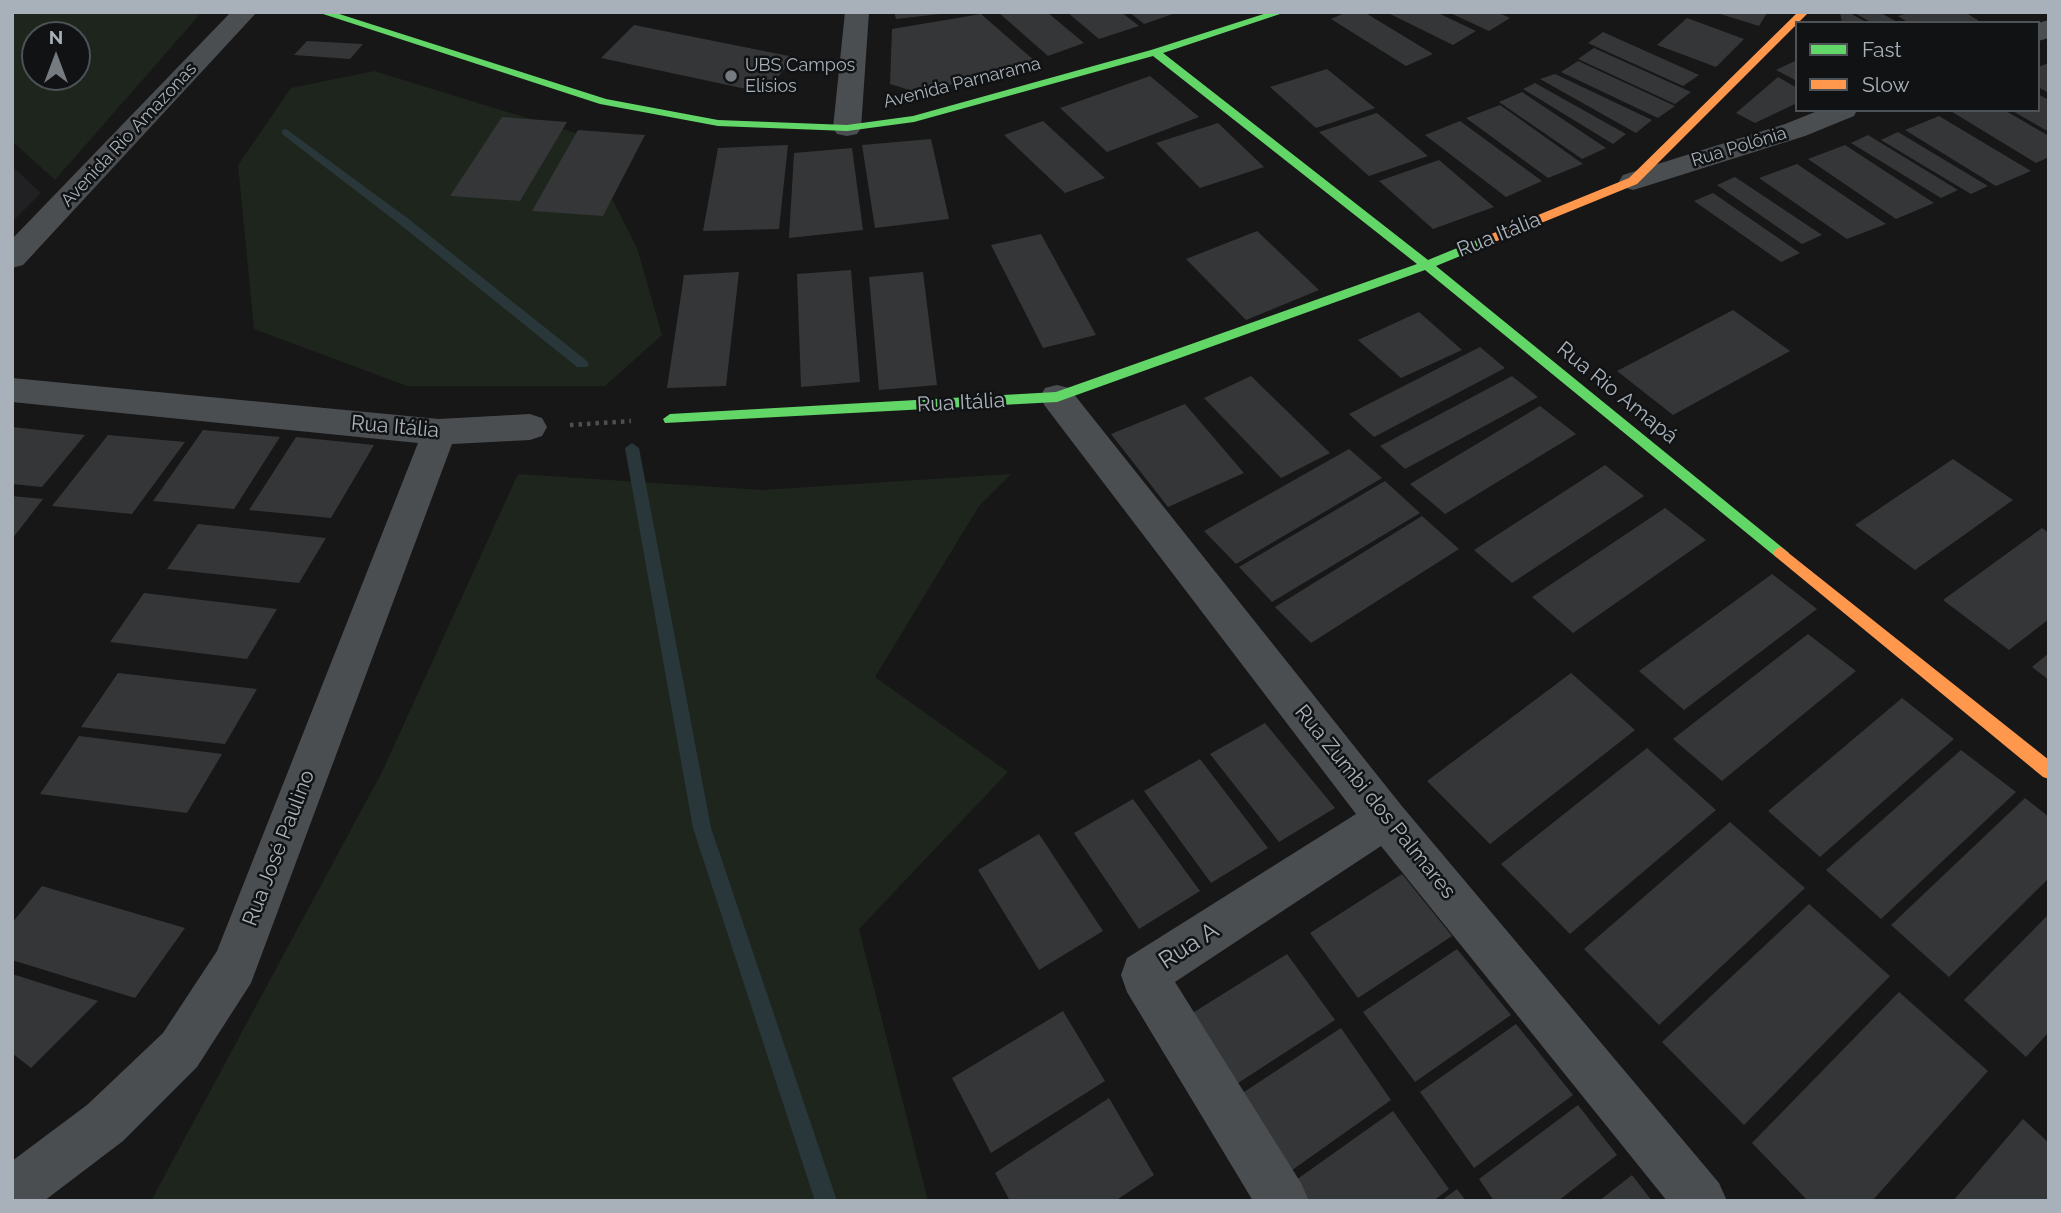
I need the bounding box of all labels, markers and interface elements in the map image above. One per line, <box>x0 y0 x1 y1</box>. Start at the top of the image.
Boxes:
north arrow <box>21 21 91 91</box>
legend <box>1795 21 2040 112</box>
text: N <box>49 26 63 48</box>
text: Fast <box>1862 37 1902 62</box>
street label: Avenida Parnarama <box>881 53 1043 113</box>
place label: UBS Campos Elísios <box>745 55 855 98</box>
street label: Avenida Rio Amazonas <box>57 58 201 212</box>
marker: UBS Campos Elísios <box>723 68 739 84</box>
text: Slow <box>1862 72 1910 97</box>
street label: Rua Polônia <box>1689 122 1789 172</box>
street label: Rua Itália <box>1453 207 1545 263</box>
street label: Rua Rio Amapá <box>1551 337 1683 449</box>
street label: Rua Itália <box>916 388 1006 418</box>
street label: Rua Itália <box>350 411 440 443</box>
street label: Rua Zumbi dos Palmares <box>1289 700 1461 904</box>
street label: Rua José Paulino <box>238 766 320 930</box>
street label: Rua A <box>1154 916 1224 976</box>

